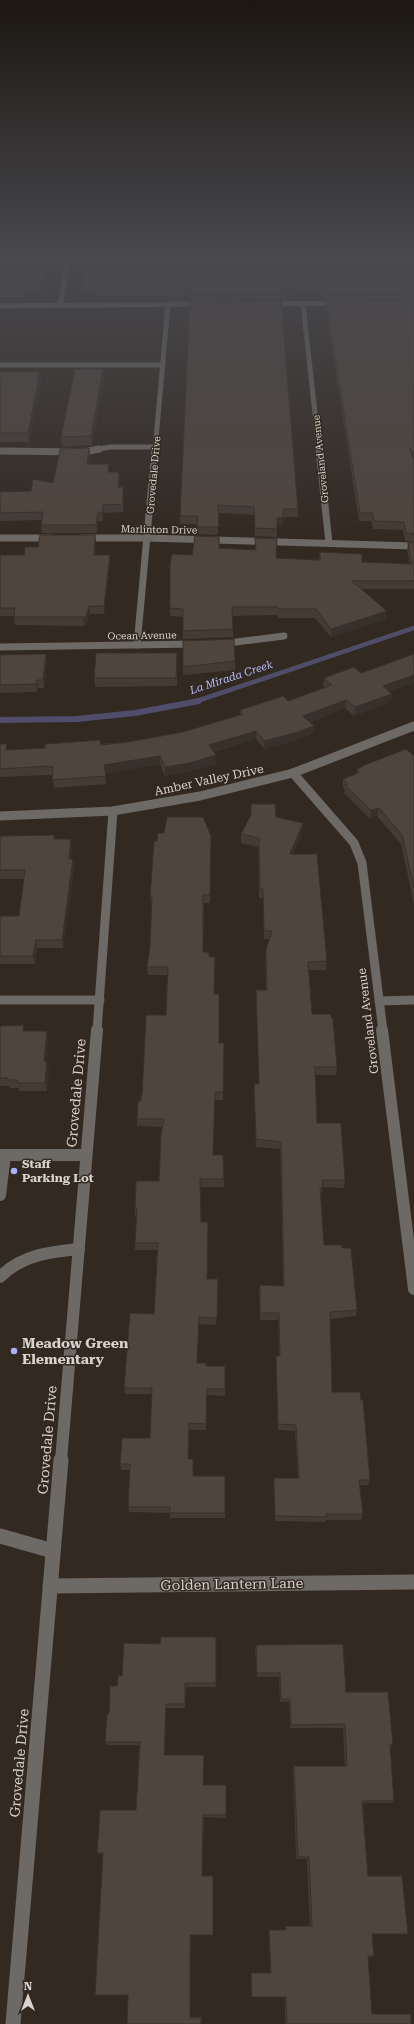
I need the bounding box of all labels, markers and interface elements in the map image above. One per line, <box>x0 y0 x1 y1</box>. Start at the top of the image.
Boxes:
street label: Groveland Avenue <box>310 414 331 504</box>
street label: Grovedale Drive <box>145 435 162 514</box>
street label: Marlinton Drive <box>121 523 198 536</box>
street label: Ocean Avenue <box>107 629 177 642</box>
water label: La Mirada Creek <box>187 658 274 697</box>
street label: Amber Valley Drive <box>153 762 265 798</box>
street label: Groveland Avenue <box>355 967 381 1075</box>
street label: Grovedale Drive <box>63 1038 89 1148</box>
place label: Staff Parking Lot <box>22 1157 94 1185</box>
marker: Staff Parking Lot <box>9 1166 19 1176</box>
place label: Meadow Green Elementary <box>22 1335 129 1367</box>
marker: Meadow Green Elementary <box>9 1346 19 1356</box>
street label: Grovedale Drive <box>34 1385 60 1495</box>
street label: Golden Lantern Lane <box>160 1575 304 1593</box>
street label: Grovedale Drive <box>6 1708 32 1818</box>
north arrow <box>8 1976 48 2016</box>
text: N <box>24 1980 33 1993</box>

